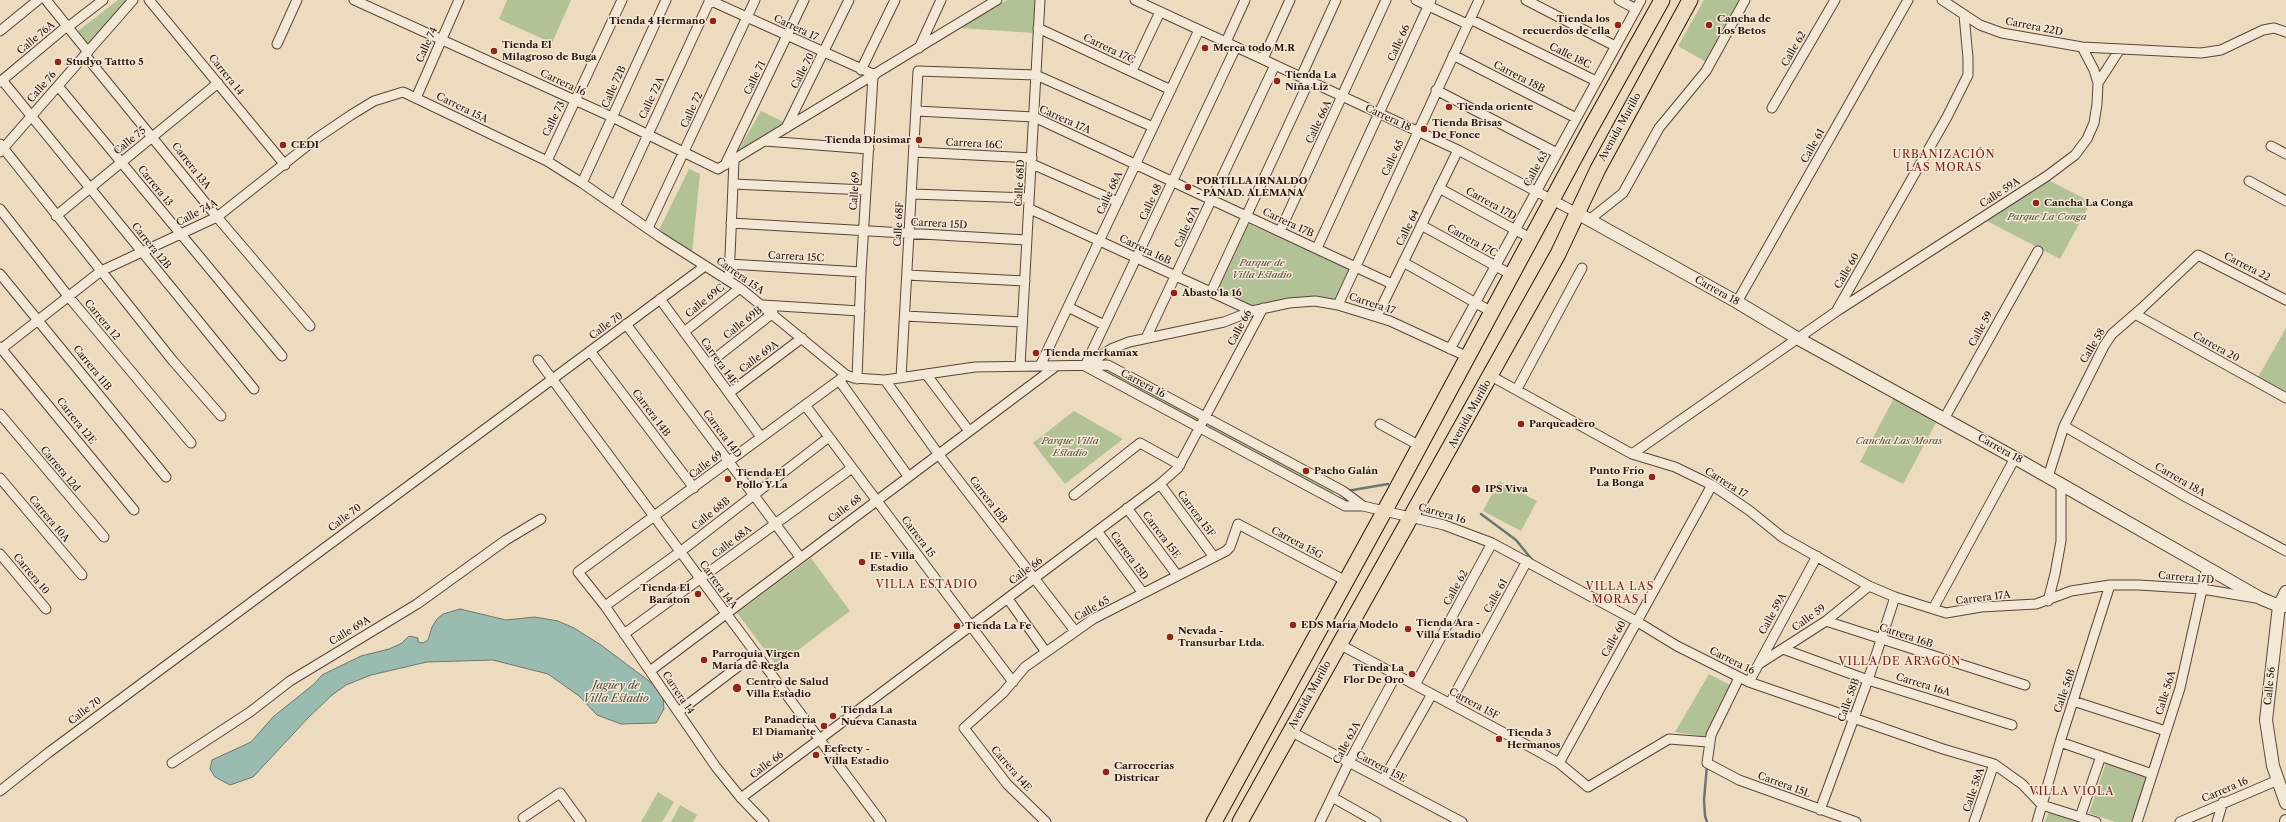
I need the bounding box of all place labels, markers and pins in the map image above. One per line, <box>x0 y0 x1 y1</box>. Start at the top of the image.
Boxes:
place label: Tienda los recuerdos de ella <box>1522 13 1610 36</box>
place label: Cancha de Los Betos <box>1717 13 1771 36</box>
place label: Tienda 4 Hermano <box>609 15 705 27</box>
marker: Tienda 4 Hermano <box>708 16 718 26</box>
marker: Tienda los recuerdos de ella <box>1613 20 1623 30</box>
marker: Cancha de Los Betos <box>1704 20 1714 30</box>
place label: Tienda El Milagroso de Buga <box>502 39 597 62</box>
place label: Merca todo M.R <box>1213 42 1295 54</box>
marker: Merca todo M.R <box>1200 43 1210 53</box>
marker: Tienda El Milagroso de Buga <box>489 46 499 56</box>
place label: Studyo Tattto 5 <box>66 56 144 68</box>
marker: Studyo Tattto 5 <box>53 57 63 67</box>
place label: Tienda La Niña Liz <box>1285 69 1337 92</box>
marker: Tienda La Niña Liz <box>1272 76 1282 86</box>
place label: Tienda oriente <box>1457 101 1533 113</box>
marker: Tienda oriente <box>1444 102 1454 112</box>
place label: Tienda Brisas De Fonce <box>1432 117 1502 140</box>
marker: Tienda Brisas De Fonce <box>1419 124 1429 134</box>
place label: Tienda Diosimar <box>825 134 911 146</box>
marker: Tienda Diosimar <box>914 135 924 145</box>
place label: CEDI <box>291 139 319 151</box>
marker: CEDI <box>278 140 288 150</box>
place label: PORTILLA IRNALDO - PANAD. ALEMANA <box>1196 175 1307 198</box>
marker: PORTILLA IRNALDO - PANAD. ALEMANA <box>1183 182 1193 192</box>
place label: Cancha La Conga <box>2044 197 2133 209</box>
marker: Cancha La Conga <box>2031 198 2041 208</box>
place label: Abasto la 16 <box>1182 287 1242 299</box>
marker: Abasto la 16 <box>1169 288 1179 298</box>
place label: Tienda merkamax <box>1044 347 1138 359</box>
marker: Tienda merkamax <box>1031 348 1041 358</box>
place label: Parqueadero <box>1529 418 1595 430</box>
marker: Parqueadero <box>1516 419 1526 429</box>
place label: Pacho Galán <box>1314 465 1378 477</box>
place label: Punto Frío La Bonga <box>1589 465 1644 488</box>
marker: Pacho Galán <box>1301 466 1311 476</box>
place label: Tienda El Pollo Y La <box>736 467 787 490</box>
marker: Punto Frío La Bonga <box>1647 472 1657 482</box>
marker: Tienda El Pollo Y La <box>723 474 733 484</box>
marker: IPS Viva <box>1470 483 1482 495</box>
place label: IPS Viva <box>1485 483 1528 495</box>
place label: IE - Villa Estadio <box>870 550 915 574</box>
marker: IE - Villa Estadio <box>857 557 867 567</box>
place label: Tienda El Baraton <box>640 582 690 606</box>
marker: Tienda El Baraton <box>693 589 703 599</box>
place label: Tienda Ara - Villa Estadio <box>1416 617 1481 640</box>
place label: EDS María Modelo <box>1301 619 1398 631</box>
place label: Tienda La Fe <box>965 620 1031 632</box>
marker: EDS María Modelo <box>1288 620 1298 630</box>
marker: Tienda La Fe <box>952 621 962 631</box>
marker: Tienda Ara - Villa Estadio <box>1403 624 1413 634</box>
place label: Nevada - Transurbar Ltda. <box>1178 625 1265 648</box>
marker: Nevada - Transurbar Ltda. <box>1165 632 1175 642</box>
place label: Parroquia Virgen Maria de Regla <box>712 648 800 672</box>
marker: Parroquia Virgen Maria de Regla <box>699 655 709 665</box>
place label: Tienda La Flor De Oro <box>1343 662 1404 686</box>
marker: Tienda La Flor De Oro <box>1407 669 1417 679</box>
place label: Centro de Salud Villa Estadio <box>746 676 829 700</box>
marker: Centro de Salud Villa Estadio <box>731 682 743 694</box>
place label: Tienda La Nueva Canasta <box>841 704 917 728</box>
marker: Tienda La Nueva Canasta <box>828 711 838 721</box>
place label: Panadería El Diamante <box>752 714 816 738</box>
marker: Panadería El Diamante <box>819 721 829 731</box>
place label: Tienda 3 Hermanos <box>1507 727 1560 750</box>
marker: Tienda 3 Hermanos <box>1494 734 1504 744</box>
place label: Eefecty - Villa Estadio <box>824 743 889 766</box>
marker: Eefecty - Villa Estadio <box>811 750 821 760</box>
place label: Carrocerías Districar <box>1114 760 1174 784</box>
marker: Carrocerías Districar <box>1101 767 1111 777</box>

